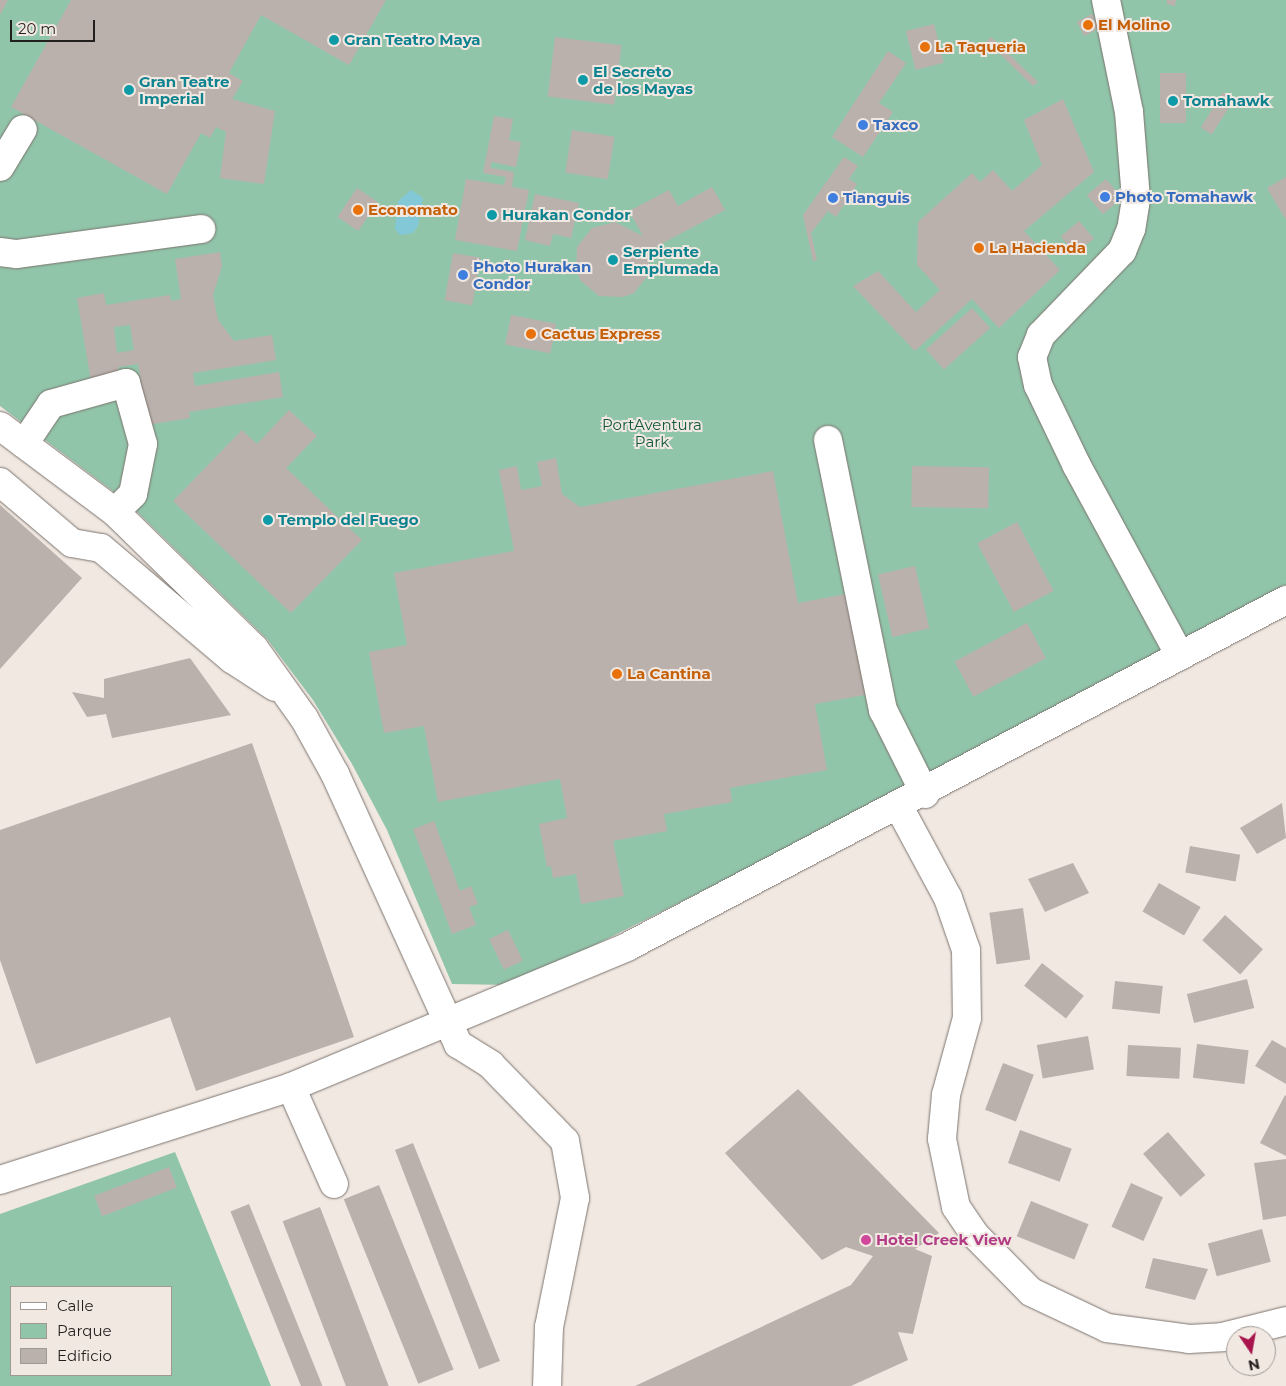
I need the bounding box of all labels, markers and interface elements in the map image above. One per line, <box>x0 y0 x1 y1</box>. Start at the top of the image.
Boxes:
scale bar <box>12 10 98 42</box>
place label: El Molino <box>1098 16 1170 34</box>
text: 20 m <box>18 19 56 38</box>
marker: El Molino <box>1082 19 1094 31</box>
place label: Gran Teatro Maya <box>344 31 481 49</box>
marker: Gran Teatro Maya <box>328 34 340 46</box>
place label: La Taqueria <box>935 38 1026 56</box>
marker: La Taqueria <box>919 41 931 53</box>
place label: El Secreto de los Mayas <box>593 62 693 97</box>
place label: Gran Teatre Imperial <box>139 72 230 107</box>
marker: El Secreto de los Mayas <box>577 74 589 86</box>
marker: Gran Teatre Imperial <box>123 84 135 96</box>
place label: Tomahawk <box>1183 92 1270 110</box>
marker: Tomahawk <box>1167 95 1179 107</box>
place label: Taxco <box>873 116 918 134</box>
marker: Taxco <box>857 119 869 131</box>
place label: Photo Tomahawk <box>1115 188 1253 206</box>
place label: Tianguis <box>843 189 910 207</box>
marker: Photo Tomahawk <box>1099 191 1111 203</box>
marker: Tianguis <box>827 192 839 204</box>
place label: Economato <box>368 201 458 219</box>
marker: Economato <box>352 204 364 216</box>
place label: Hurakan Condor <box>502 206 631 224</box>
marker: Hurakan Condor <box>486 209 498 221</box>
place label: La Hacienda <box>989 239 1086 257</box>
place label: Serpiente Emplumada <box>623 242 719 277</box>
marker: La Hacienda <box>973 242 985 254</box>
marker: Serpiente Emplumada <box>607 254 619 266</box>
place label: Photo Hurakan Condor <box>473 257 591 292</box>
marker: Photo Hurakan Condor <box>457 269 469 281</box>
place label: Cactus Express <box>541 325 660 343</box>
marker: Cactus Express <box>525 328 537 340</box>
park label: PortAventura Park <box>602 415 702 450</box>
place label: Templo del Fuego <box>278 511 419 529</box>
marker: Templo del Fuego <box>262 514 274 526</box>
place label: La Cantina <box>627 665 711 683</box>
marker: La Cantina <box>611 668 623 680</box>
place label: Hotel Creek View <box>876 1231 1012 1249</box>
marker: Hotel Creek View <box>860 1234 872 1246</box>
legend <box>10 1286 172 1376</box>
text: Calle <box>57 1296 94 1315</box>
text: Parque <box>57 1321 112 1340</box>
north arrow <box>1226 1326 1276 1376</box>
text: Edificio <box>57 1346 112 1365</box>
text: N <box>1247 1355 1261 1375</box>

